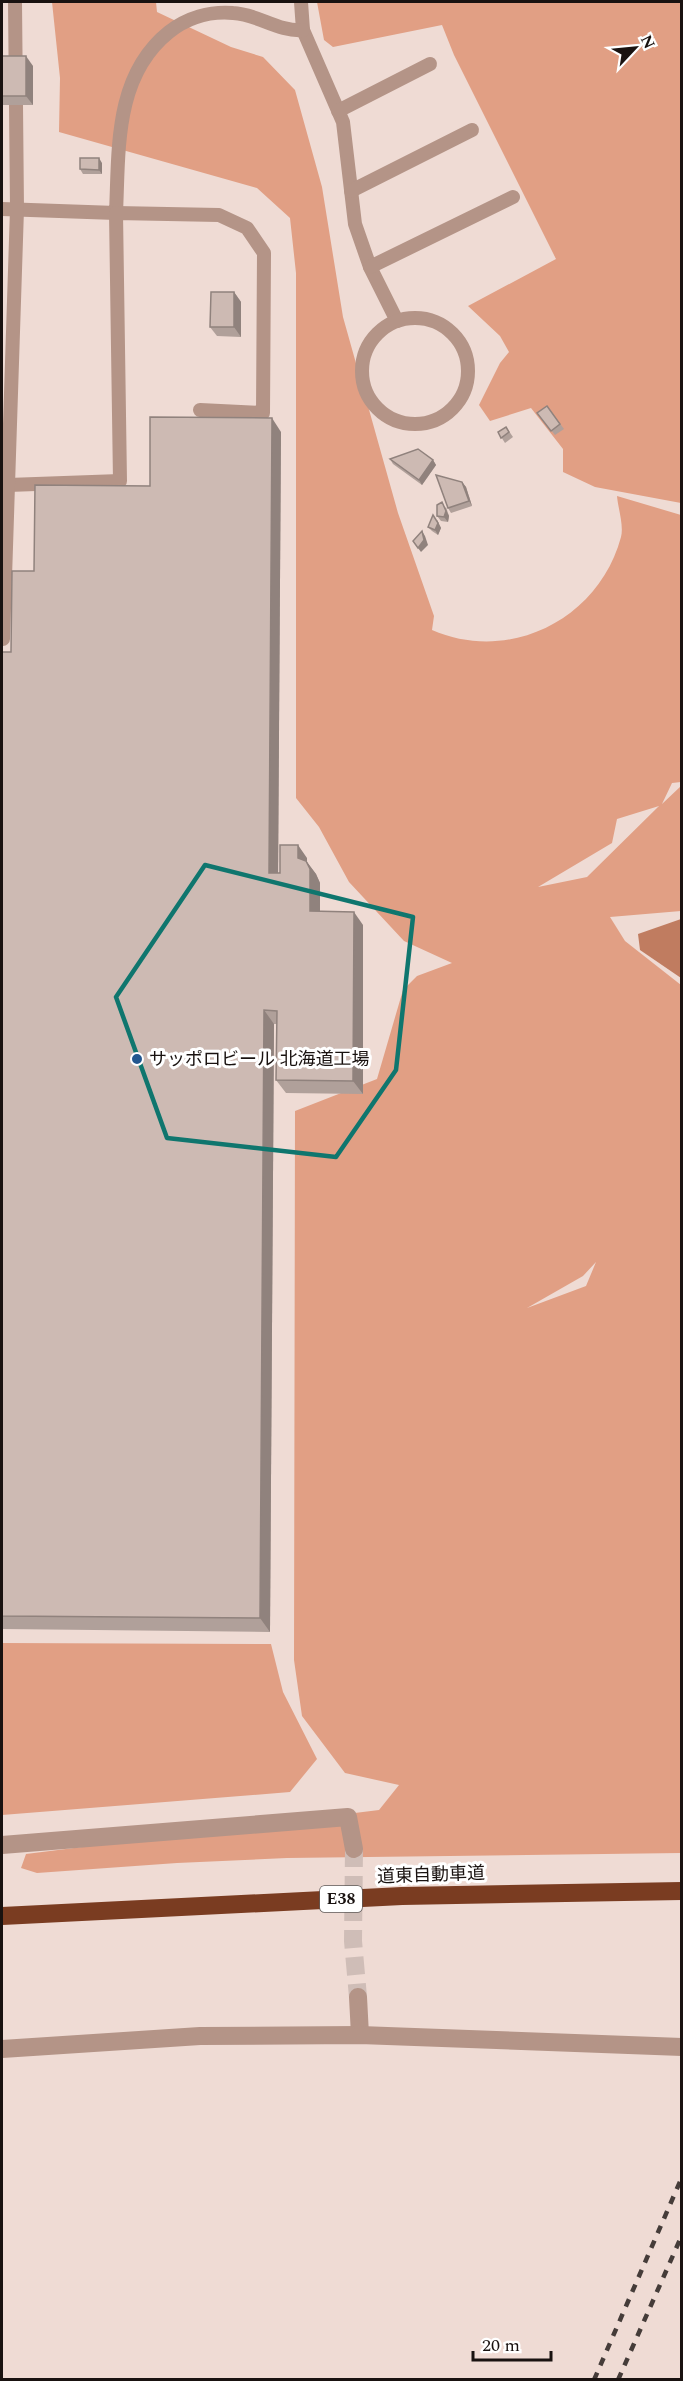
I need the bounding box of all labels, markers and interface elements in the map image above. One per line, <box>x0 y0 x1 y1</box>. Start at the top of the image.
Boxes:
north arrow <box>605 18 665 78</box>
text: N <box>634 31 661 53</box>
place label: サッポロビール 北海道工場 <box>149 1046 370 1073</box>
marker: サッポロビール 北海道工場 <box>130 1052 144 1066</box>
street label: 道東自動車道 <box>377 1860 485 1890</box>
road number: E38 <box>320 1886 362 1912</box>
scale bar <box>473 2324 551 2362</box>
text: 20 m <box>482 2332 520 2359</box>

